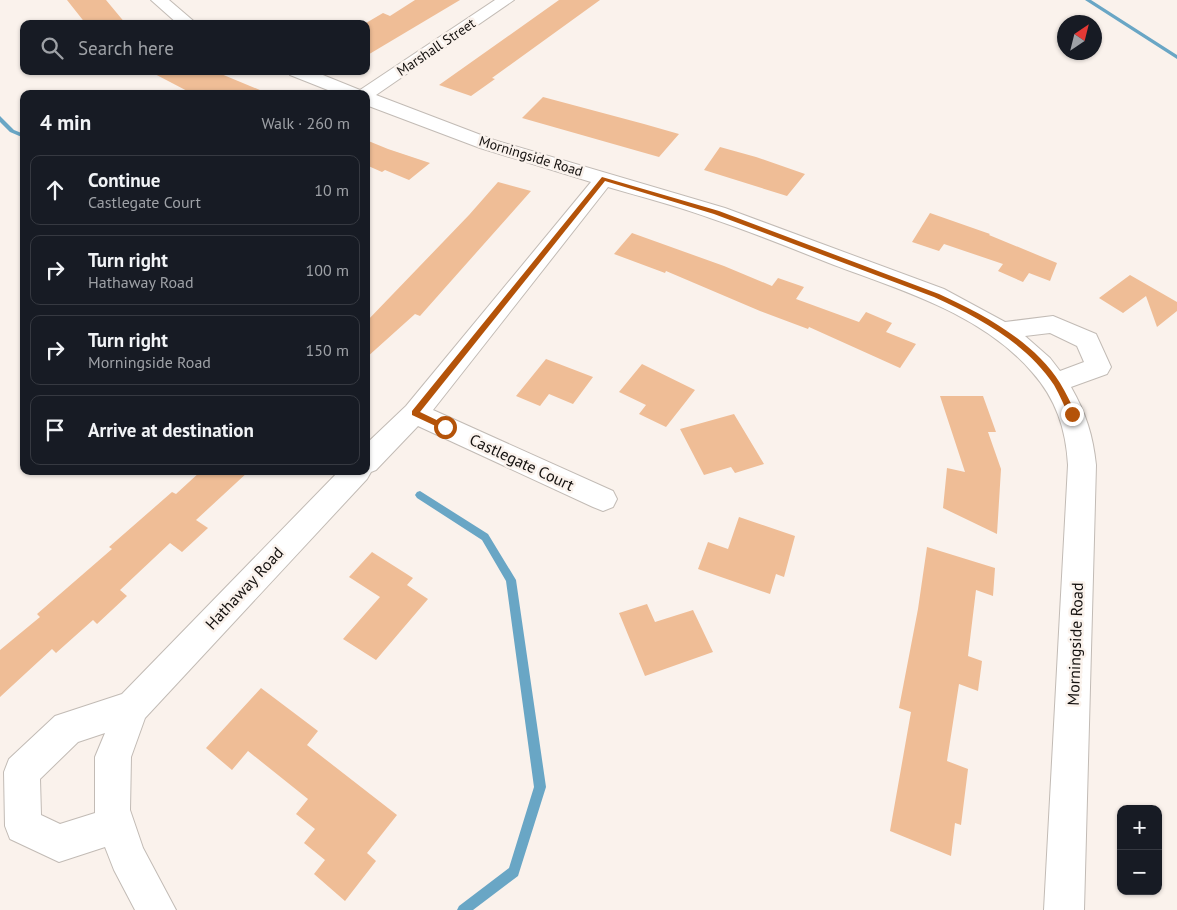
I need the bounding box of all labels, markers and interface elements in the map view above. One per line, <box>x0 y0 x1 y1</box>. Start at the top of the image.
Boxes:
street label: Marshall Street <box>393 14 479 80</box>
north arrow <box>1057 15 1102 60</box>
search box <box>20 20 370 75</box>
icon: search <box>38 34 66 62</box>
text: Search here <box>78 36 174 60</box>
text: 4 min <box>40 109 91 136</box>
text: Walk · 260 m <box>261 113 350 133</box>
street label: Morningside Road <box>477 132 585 180</box>
text: Continue <box>88 168 160 192</box>
icon: ahead <box>41 176 69 204</box>
text: 10 m <box>314 180 349 200</box>
text: Castlegate Court <box>88 192 201 212</box>
text: Turn right <box>88 248 168 272</box>
icon: right <box>41 256 69 284</box>
text: 100 m <box>306 260 349 280</box>
text: Hathaway Road <box>88 272 194 292</box>
text: Turn right <box>88 328 168 352</box>
icon: right <box>41 336 69 364</box>
text: 150 m <box>306 340 349 360</box>
text: Morningside Road <box>88 352 211 372</box>
route end <box>1061 403 1084 426</box>
icon: arrive <box>41 416 69 444</box>
route start <box>434 416 457 439</box>
text: Arrive at destination <box>88 418 254 442</box>
street label: Castlegate Court <box>467 429 578 495</box>
street label: Hathaway Road <box>201 543 287 633</box>
street label: Morningside Road <box>1063 582 1087 706</box>
map controls <box>1117 805 1162 895</box>
button: + <box>1117 805 1162 850</box>
button: − <box>1117 850 1162 895</box>

